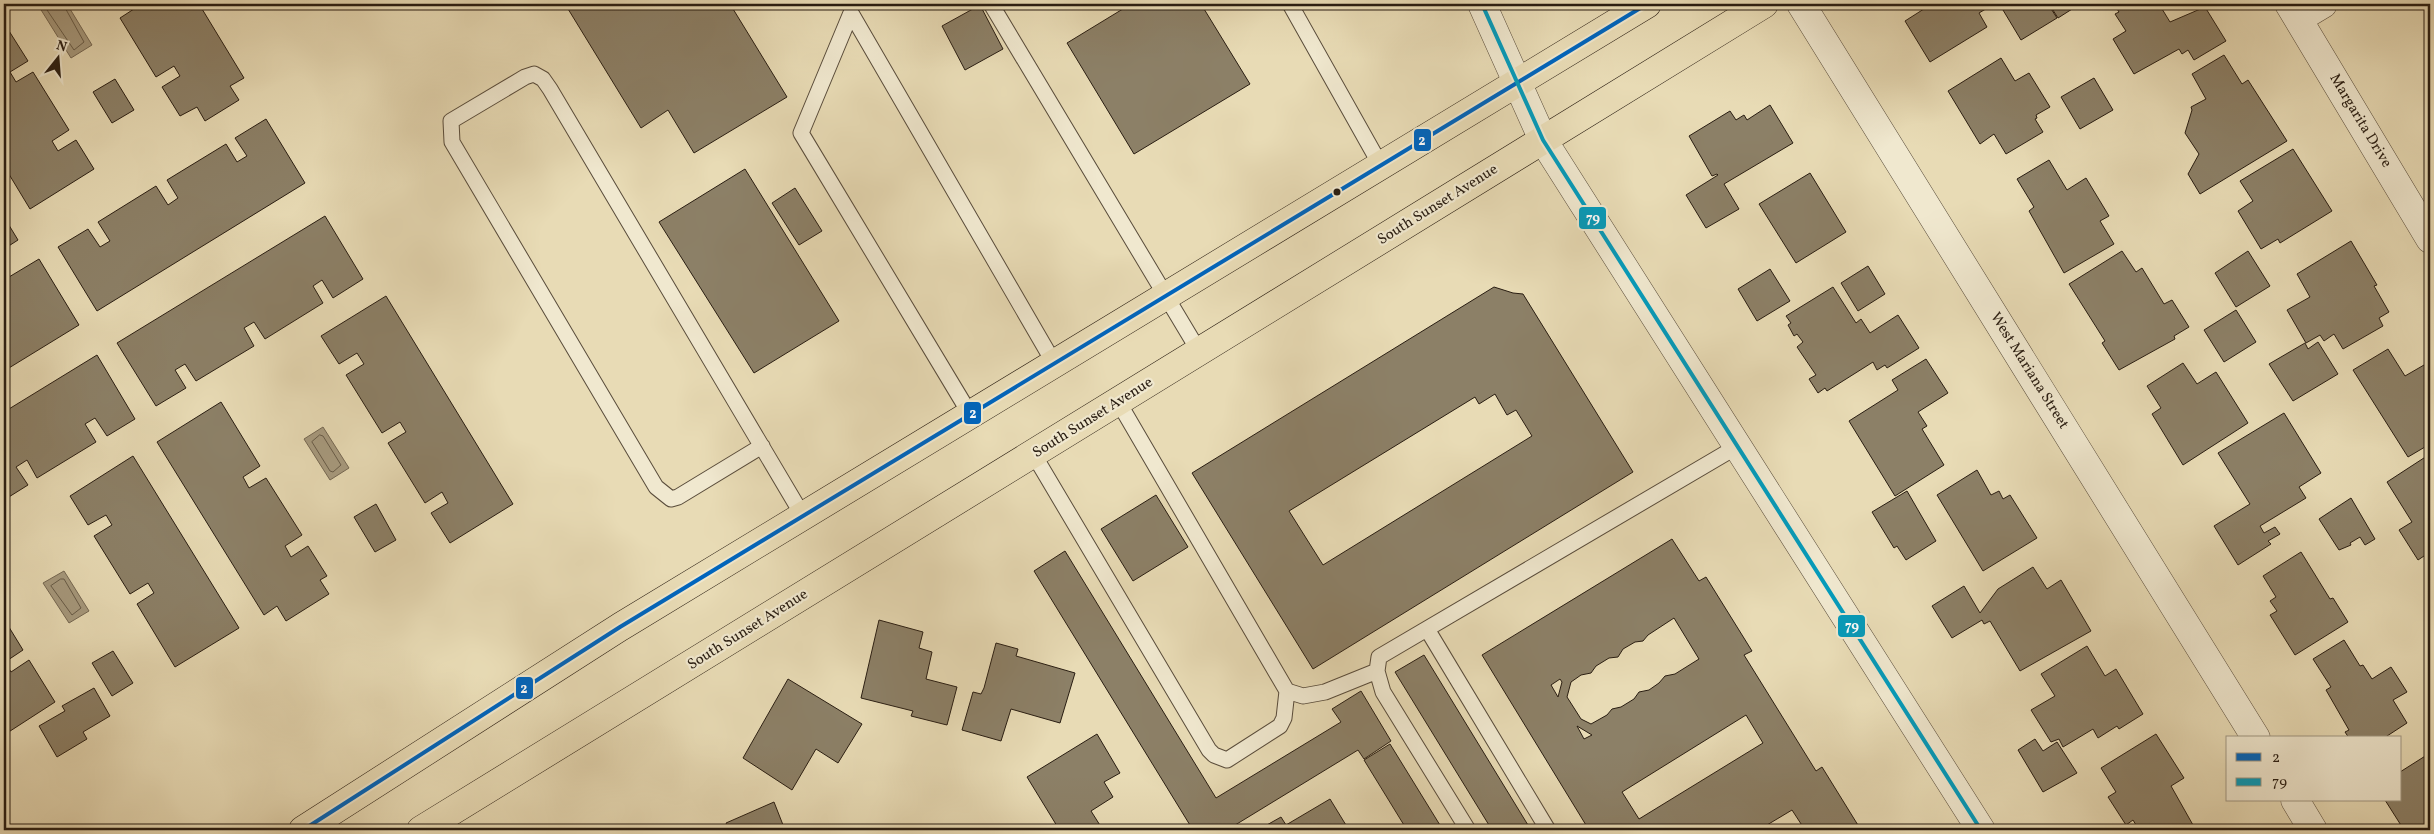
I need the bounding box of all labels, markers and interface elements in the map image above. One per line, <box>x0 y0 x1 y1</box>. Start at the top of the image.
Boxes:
north arrow <box>32 32 82 82</box>
text: N <box>54 36 69 58</box>
street label: Margarita Drive <box>2324 70 2396 172</box>
line badge: 2 <box>1413 128 1432 152</box>
text: 2 <box>1418 132 1426 151</box>
street label: South Sunset Avenue <box>1374 159 1502 251</box>
unlabelled marker <box>1332 187 1342 197</box>
line badge: 79 <box>1578 206 1607 230</box>
text: 79 <box>1586 210 1600 229</box>
street label: West Mariana Street <box>1985 309 2073 433</box>
street label: South Sunset Avenue <box>1029 372 1157 464</box>
line badge: 2 <box>963 401 982 425</box>
text: 2 <box>969 405 977 424</box>
street label: South Sunset Avenue <box>684 584 812 676</box>
line badge: 79 <box>1837 614 1866 638</box>
text: 79 <box>1845 618 1859 637</box>
line badge: 2 <box>515 676 534 700</box>
text: 2 <box>520 680 528 699</box>
legend <box>2226 736 2402 802</box>
text: 2 <box>2272 748 2280 769</box>
text: 79 <box>2272 772 2287 793</box>

